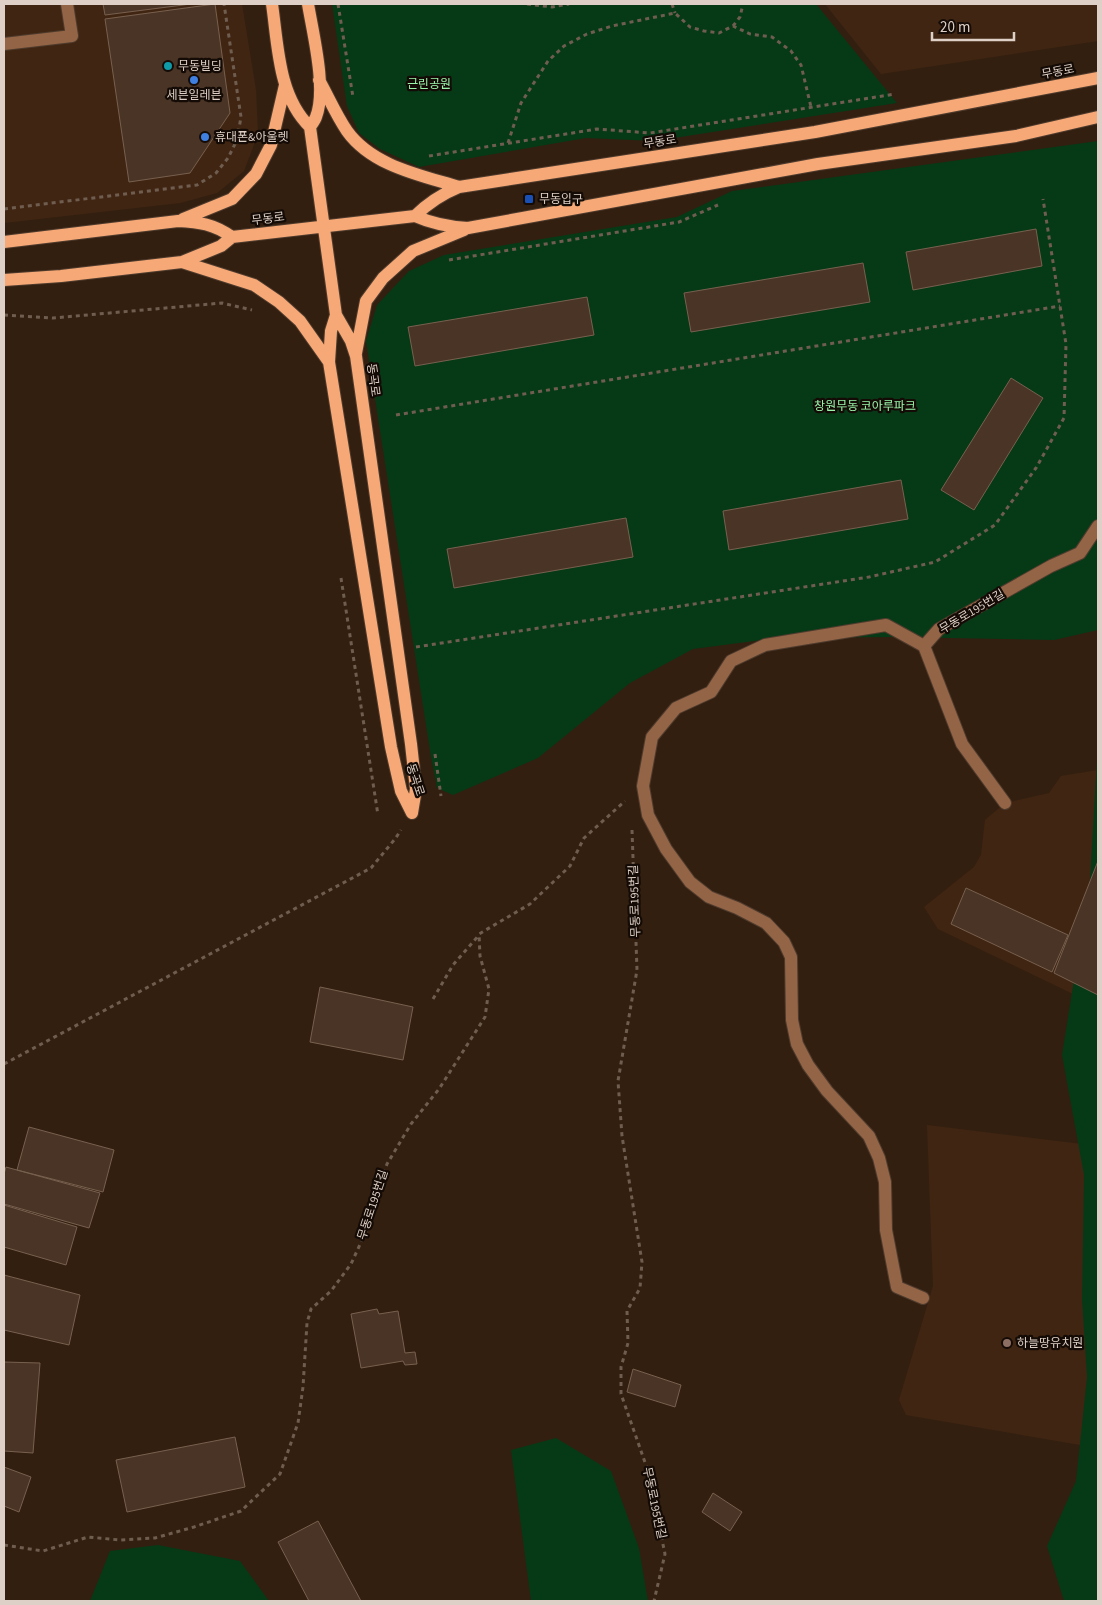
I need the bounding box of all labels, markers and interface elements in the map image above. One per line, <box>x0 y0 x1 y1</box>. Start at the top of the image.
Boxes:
scale bar <box>932 10 1014 42</box>
text: 20 m <box>940 17 970 38</box>
place label: 무동빌딩 <box>178 58 222 75</box>
marker: 무동빌딩 <box>162 60 174 72</box>
street label: 무동로 <box>1040 60 1076 84</box>
marker: 세븐일레븐 <box>188 74 200 86</box>
park label: 근린공원 <box>407 76 451 93</box>
place label: 세븐일레븐 <box>166 87 222 104</box>
place label: 휴대폰&아울렛 <box>215 129 289 146</box>
marker: 휴대폰&아울렛 <box>199 131 211 143</box>
street label: 무동로 <box>642 131 678 153</box>
place label: 무동입구 <box>539 191 583 208</box>
marker: 무동입구 <box>523 193 535 205</box>
street label: 무동로 <box>251 209 285 229</box>
street label: 동곡로 <box>362 362 384 398</box>
park label: 창원무동 코아루파크 <box>814 398 916 415</box>
street label: 무동로195번길 <box>936 586 1008 638</box>
street label: 동곡로 <box>402 762 428 798</box>
street label: 무동로195번길 <box>625 864 645 938</box>
street label: 무동로195번길 <box>354 1168 392 1242</box>
place label: 하늘땅유치원 <box>1017 1335 1083 1352</box>
marker: 하늘땅유치원 <box>1001 1337 1013 1349</box>
street label: 무동로195번길 <box>638 1465 670 1541</box>

